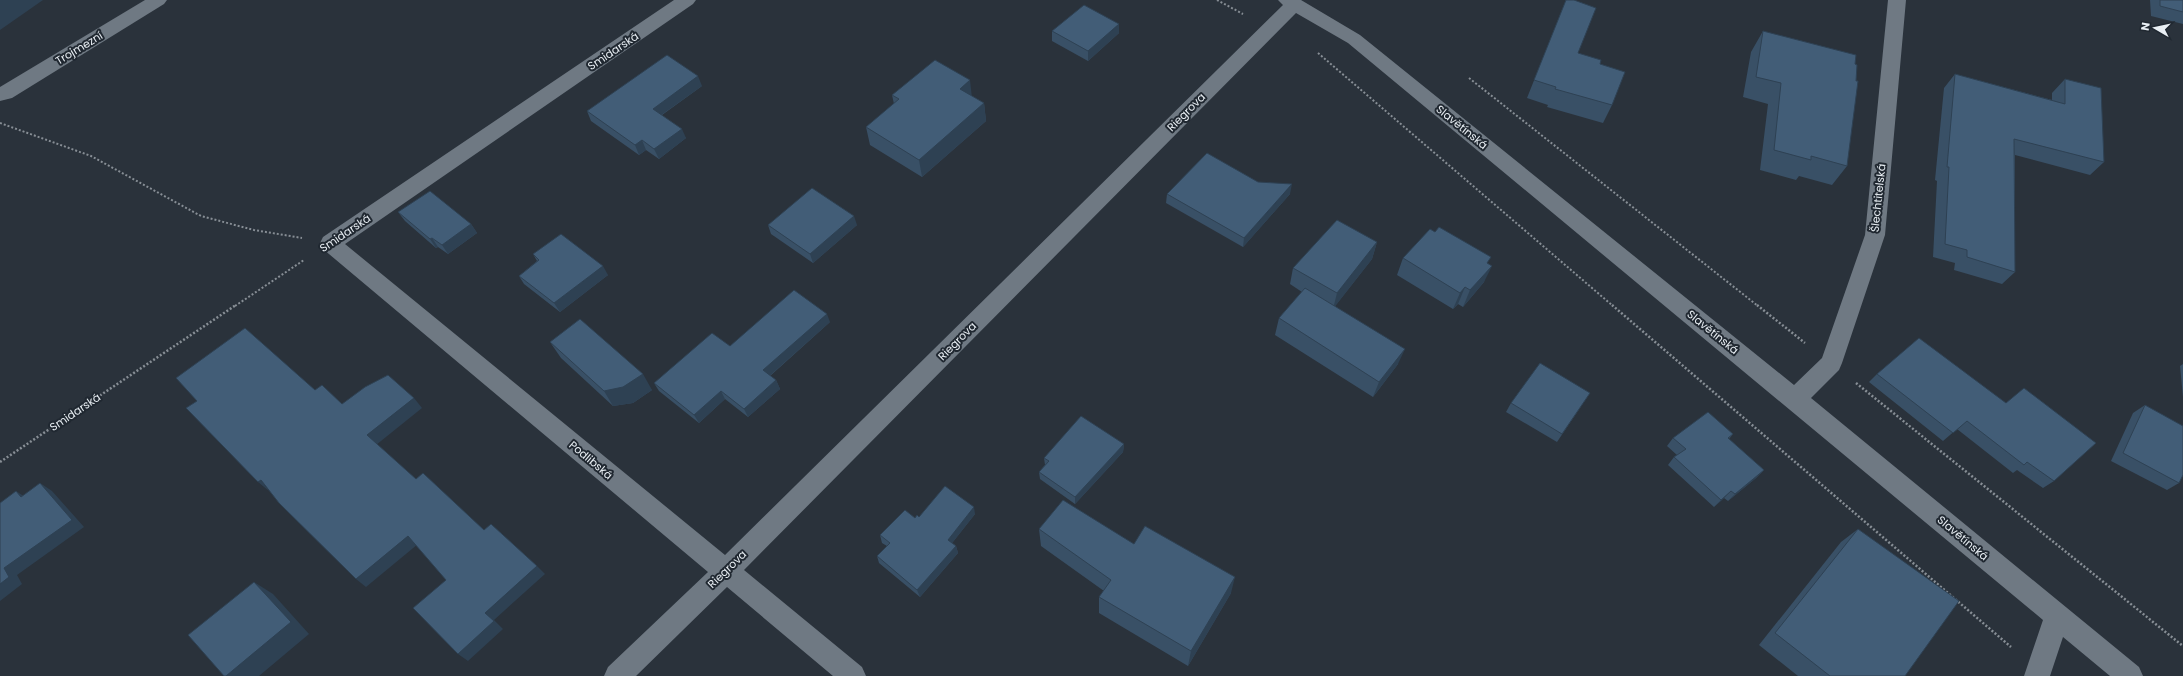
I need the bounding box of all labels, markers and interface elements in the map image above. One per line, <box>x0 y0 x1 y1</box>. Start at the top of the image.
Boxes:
north arrow <box>2135 8 2175 48</box>
text: N <box>2137 21 2154 32</box>
street label: Trojmezní <box>52 27 106 68</box>
street label: Smidarská <box>584 28 642 74</box>
street label: Riegrova <box>1163 89 1209 135</box>
street label: Slavětínská <box>1433 101 1491 153</box>
street label: Šlechtitelská <box>1866 163 1890 233</box>
street label: Smidarská <box>316 210 374 256</box>
street label: Slavětínská <box>1684 306 1742 358</box>
street label: Riegrova <box>934 318 980 364</box>
street label: Smidarská <box>46 389 104 435</box>
street label: Podlibská <box>566 437 616 483</box>
street label: Slavětínská <box>1934 512 1992 564</box>
street label: Riegrova <box>704 546 750 592</box>

